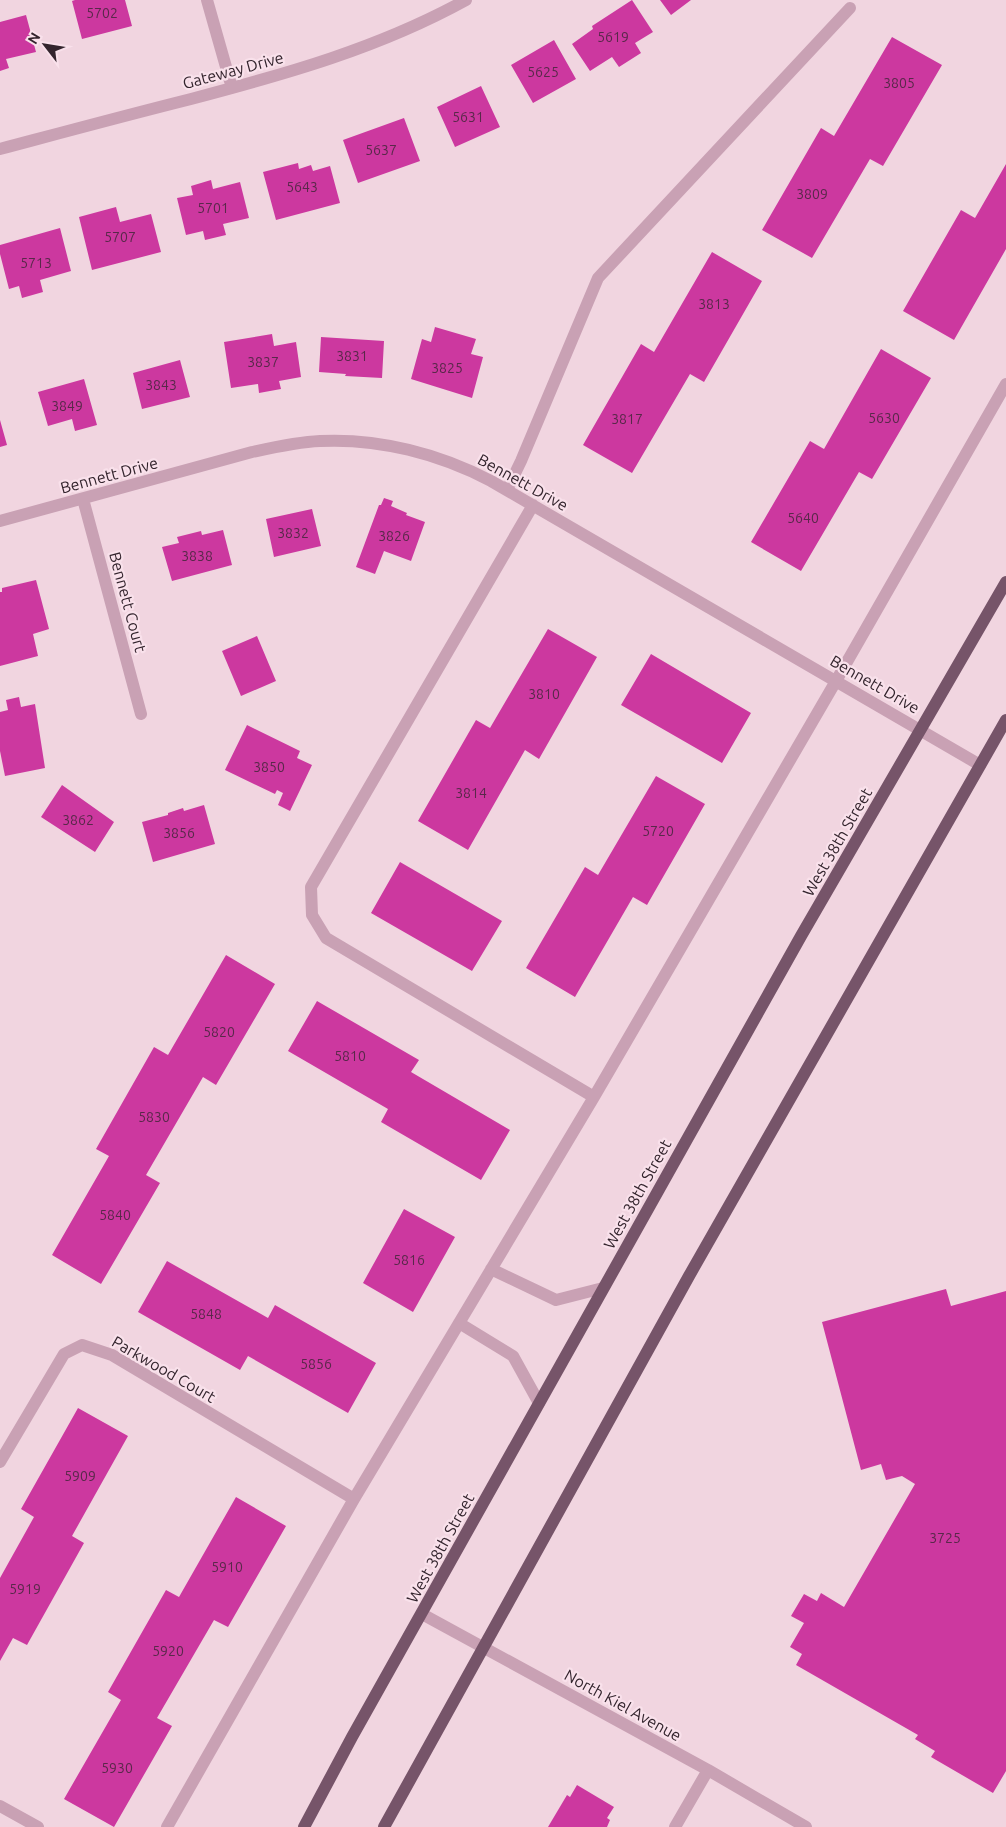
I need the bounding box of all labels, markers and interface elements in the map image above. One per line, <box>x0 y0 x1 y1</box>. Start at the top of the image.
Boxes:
house number: 5702 <box>86 5 118 21</box>
north arrow <box>20 20 70 70</box>
house number: 5619 <box>597 29 629 45</box>
text: N <box>24 30 43 47</box>
street label: Gateway Drive <box>181 48 285 92</box>
house number: 5625 <box>527 64 559 80</box>
house number: 3805 <box>883 75 915 91</box>
house number: 5631 <box>452 109 484 125</box>
house number: 5637 <box>365 142 397 158</box>
house number: 5643 <box>286 179 318 195</box>
house number: 3809 <box>796 186 828 202</box>
house number: 5701 <box>197 200 229 216</box>
house number: 5707 <box>104 229 136 245</box>
house number: 5713 <box>20 255 52 271</box>
house number: 3813 <box>698 296 730 312</box>
house number: 3831 <box>336 348 368 364</box>
house number: 3837 <box>247 354 279 370</box>
house number: 3825 <box>431 360 463 376</box>
house number: 3843 <box>145 377 177 393</box>
house number: 3849 <box>51 398 83 414</box>
house number: 5630 <box>868 410 900 426</box>
house number: 3817 <box>611 411 643 427</box>
street label: Bennett Drive <box>475 450 571 514</box>
street label: Bennett Drive <box>58 453 160 497</box>
house number: 5640 <box>787 510 819 526</box>
house number: 3832 <box>277 525 309 541</box>
house number: 3826 <box>378 528 410 544</box>
house number: 3838 <box>181 548 213 564</box>
street label: Bennett Court <box>106 550 150 655</box>
street label: Bennett Drive <box>827 651 923 717</box>
house number: 3810 <box>528 686 560 702</box>
house number: 3850 <box>253 759 285 775</box>
street label: West 38th Street <box>799 784 876 899</box>
house number: 3814 <box>455 785 487 801</box>
house number: 3862 <box>62 812 94 828</box>
house number: 5720 <box>642 823 674 839</box>
house number: 3856 <box>163 825 195 841</box>
house number: 5820 <box>203 1024 235 1040</box>
house number: 5810 <box>334 1048 366 1064</box>
house number: 5830 <box>138 1109 170 1125</box>
street label: West 38th Street <box>600 1136 675 1252</box>
house number: 5840 <box>99 1207 131 1223</box>
house number: 5816 <box>393 1252 425 1268</box>
house number: 5848 <box>190 1306 222 1322</box>
street label: Parkwood Court <box>109 1332 220 1406</box>
house number: 5856 <box>300 1356 332 1372</box>
house number: 5909 <box>64 1468 96 1484</box>
street label: West 38th Street <box>403 1490 478 1606</box>
house number: 3725 <box>929 1530 961 1546</box>
house number: 5910 <box>211 1559 243 1575</box>
house number: 5919 <box>9 1581 41 1597</box>
house number: 5920 <box>152 1643 184 1659</box>
street label: North Kiel Avenue <box>562 1665 684 1745</box>
house number: 5930 <box>101 1760 133 1776</box>

